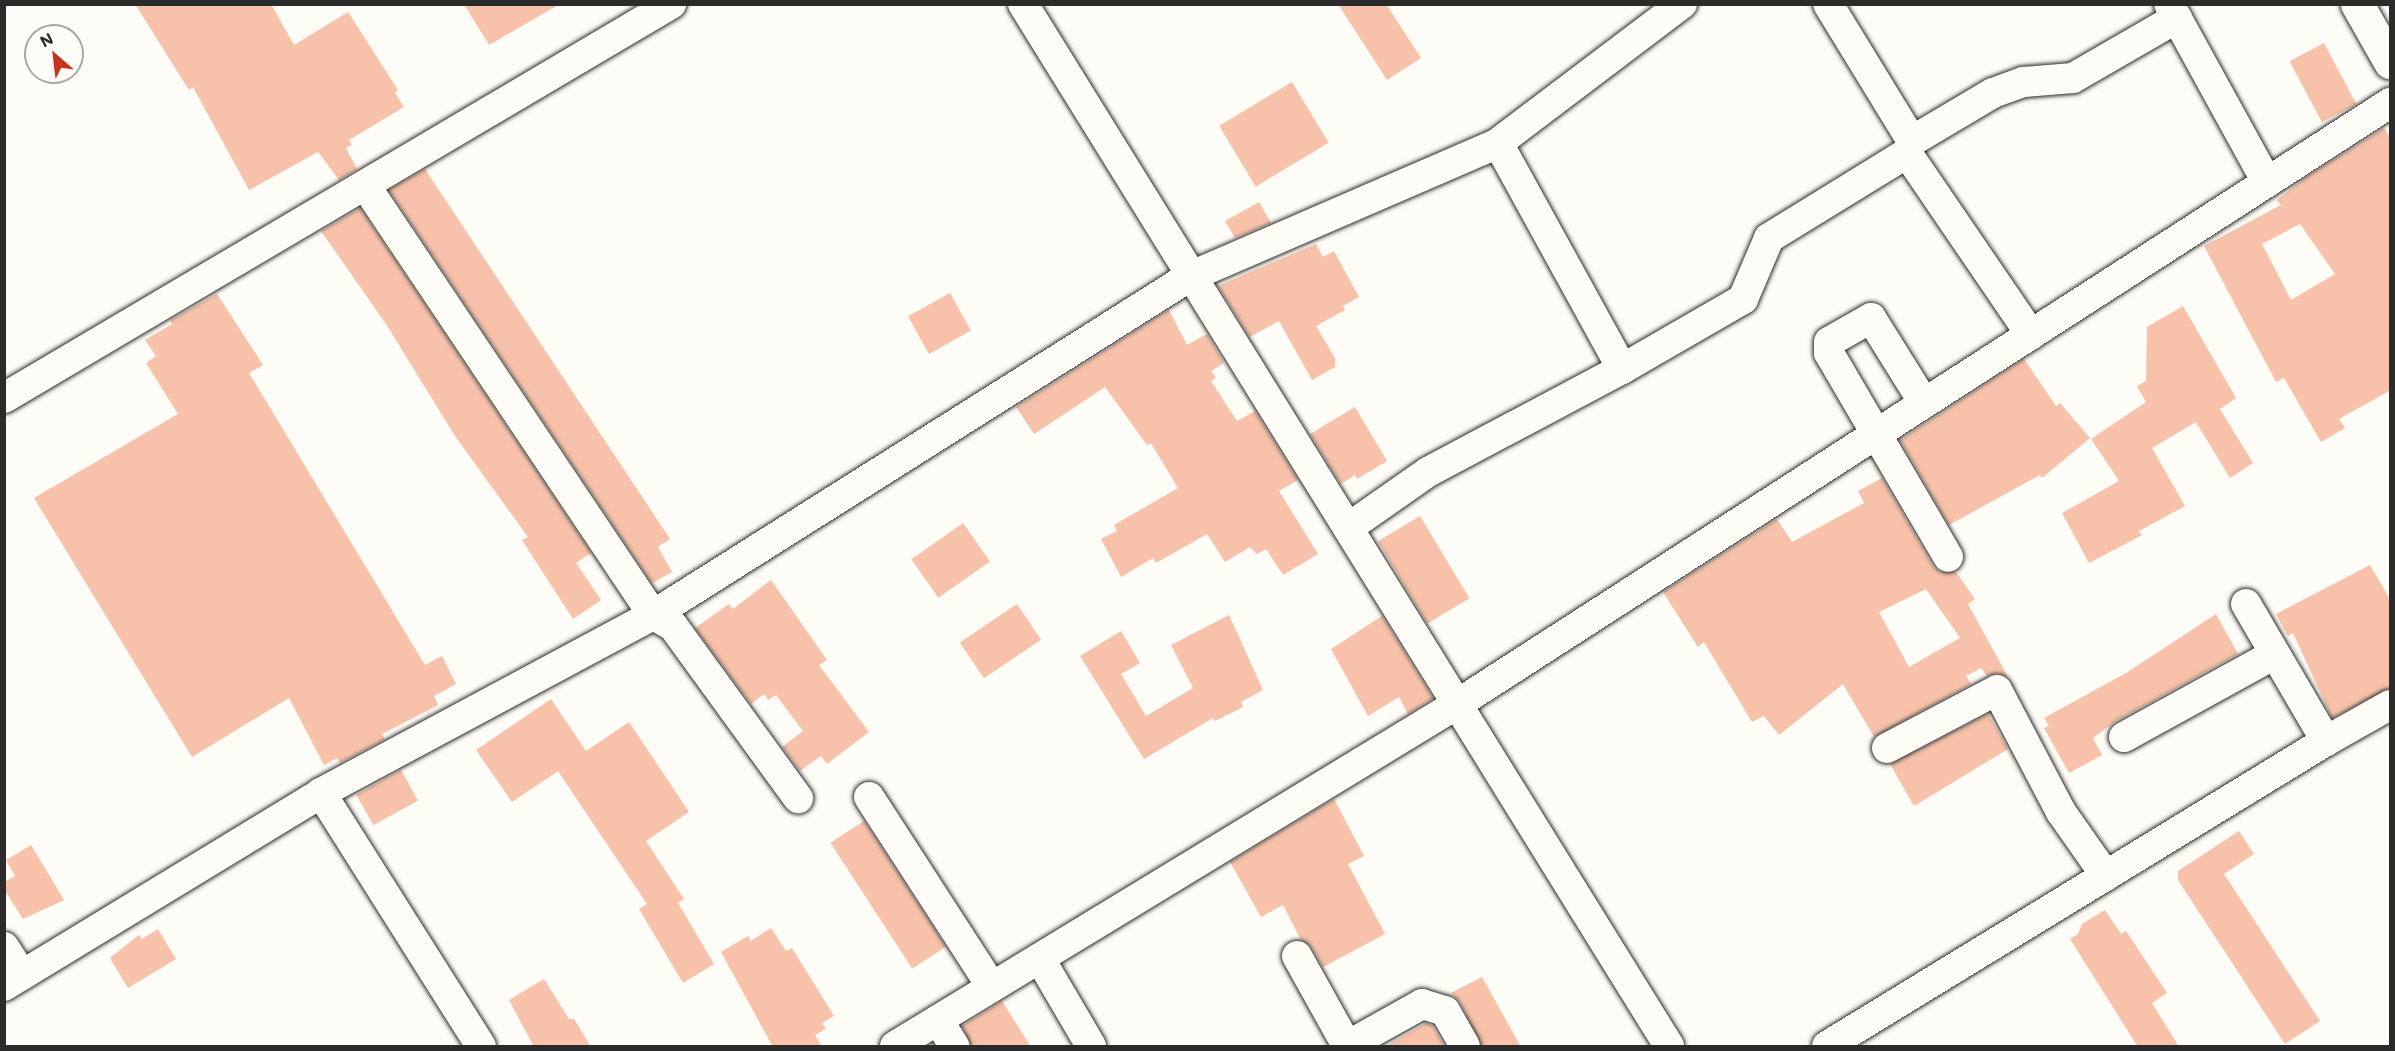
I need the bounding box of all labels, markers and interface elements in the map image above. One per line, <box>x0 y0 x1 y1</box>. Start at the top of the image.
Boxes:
north arrow <box>24 24 84 84</box>
text: N <box>36 27 57 52</box>

